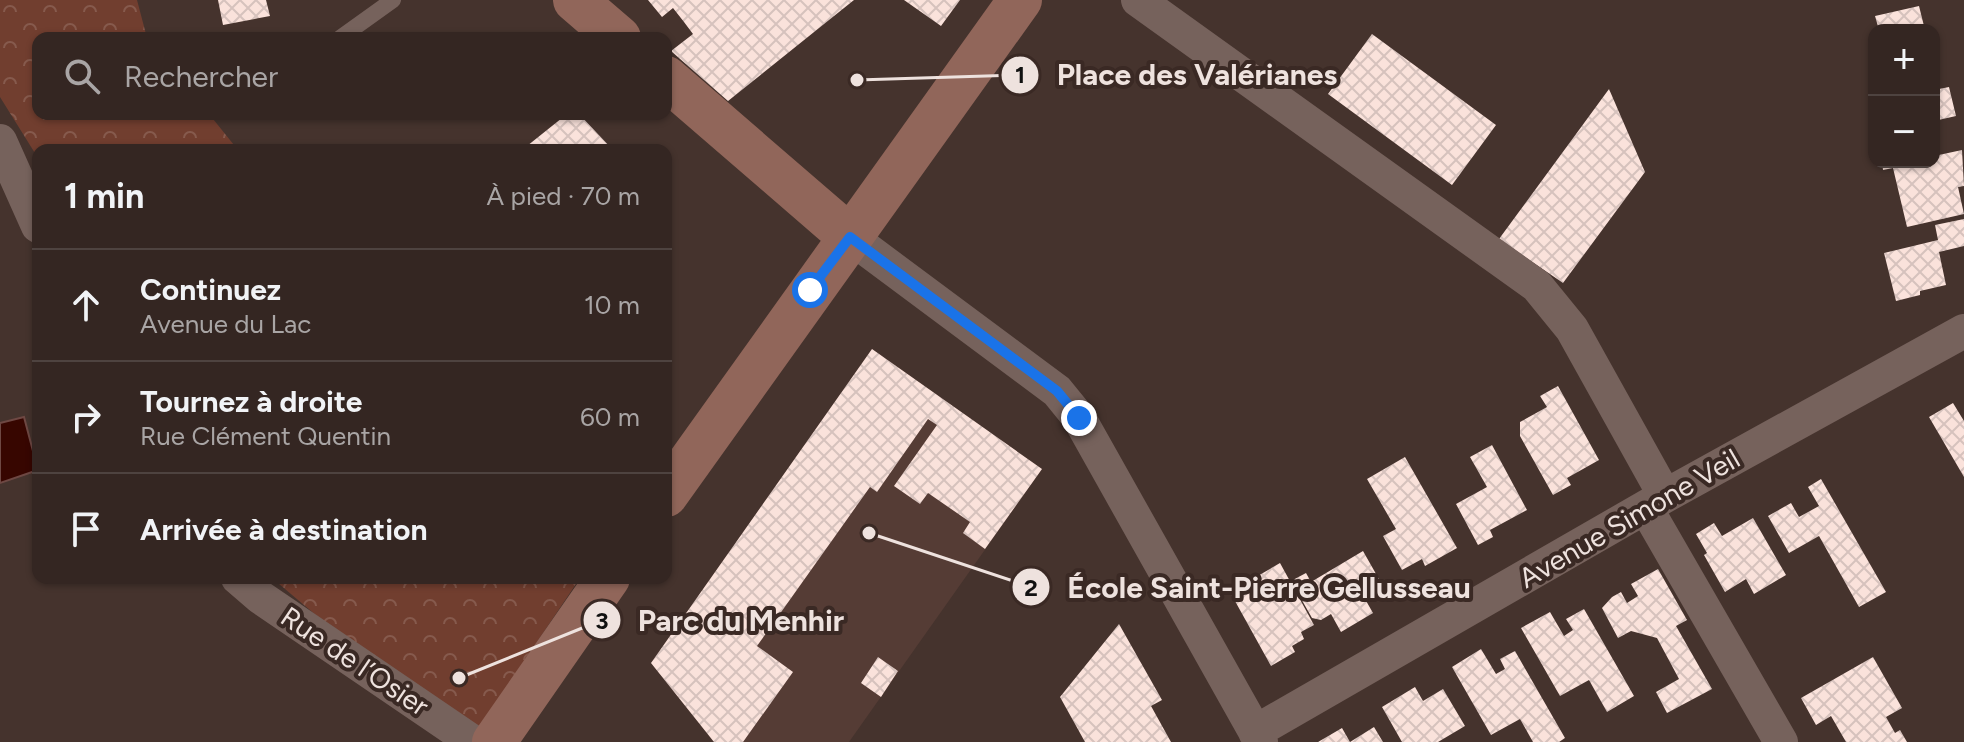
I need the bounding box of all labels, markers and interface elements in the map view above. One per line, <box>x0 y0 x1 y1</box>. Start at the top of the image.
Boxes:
map controls <box>1868 24 1940 168</box>
button: + <box>1868 24 1940 96</box>
search box <box>32 32 672 120</box>
callout: Place des Valérianes <box>1000 48 1353 102</box>
icon: search <box>60 54 104 98</box>
text: Place des Valérianes <box>1057 56 1337 93</box>
text: Rechercher <box>124 58 278 95</box>
text: 1 <box>1015 60 1025 89</box>
button: − <box>1868 96 1940 168</box>
text: 1 min <box>64 176 144 217</box>
text: À pied · 70 m <box>487 180 640 212</box>
text: Continuez <box>140 271 281 308</box>
route start <box>792 272 828 308</box>
icon: ahead <box>64 283 108 327</box>
text: 10 m <box>584 289 640 321</box>
text: Avenue du Lac <box>140 308 311 340</box>
text: Tournez à droite <box>140 383 362 420</box>
icon: right <box>64 395 108 439</box>
route end <box>1061 400 1097 436</box>
text: 60 m <box>580 401 640 433</box>
text: Rue Clément Quentin <box>140 420 391 452</box>
street label: Avenue Simone Veil <box>1512 441 1746 595</box>
icon: arrive <box>64 507 108 551</box>
text: Arrivée à destination <box>140 511 427 548</box>
callout: École Saint-Pierre Gellusseau <box>1011 560 1487 614</box>
text: École Saint-Pierre Gellusseau <box>1067 569 1471 606</box>
text: 2 <box>1024 573 1038 602</box>
callout: Parc du Menhir <box>582 593 861 647</box>
street label: Rue de l’Osier <box>275 599 436 723</box>
text: Parc du Menhir <box>638 602 844 639</box>
text: 3 <box>595 606 609 635</box>

